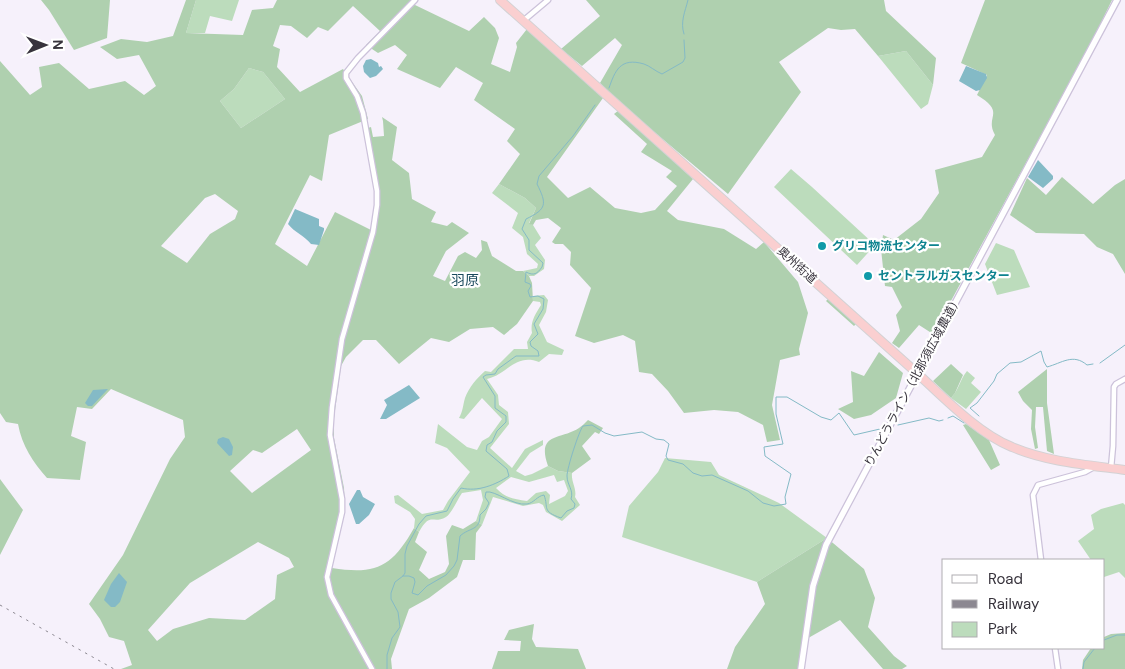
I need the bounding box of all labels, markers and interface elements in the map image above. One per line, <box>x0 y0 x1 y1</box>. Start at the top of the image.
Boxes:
north arrow <box>20 20 70 70</box>
text: N <box>49 40 67 50</box>
place label: グリコ物流センター <box>832 238 940 254</box>
marker: グリコ物流センター <box>816 240 828 252</box>
street label: 奥州街道 <box>774 243 820 287</box>
place label: セントラルガスセンター <box>878 268 1010 284</box>
marker: セントラルガスセンター <box>862 270 874 282</box>
district label: 羽原 <box>451 271 479 289</box>
street label: りんどうライン（北那須広域農道） <box>861 293 965 469</box>
legend <box>942 559 1105 649</box>
text: Road <box>988 569 1023 589</box>
text: Railway <box>988 594 1040 614</box>
text: Park <box>988 619 1018 639</box>

